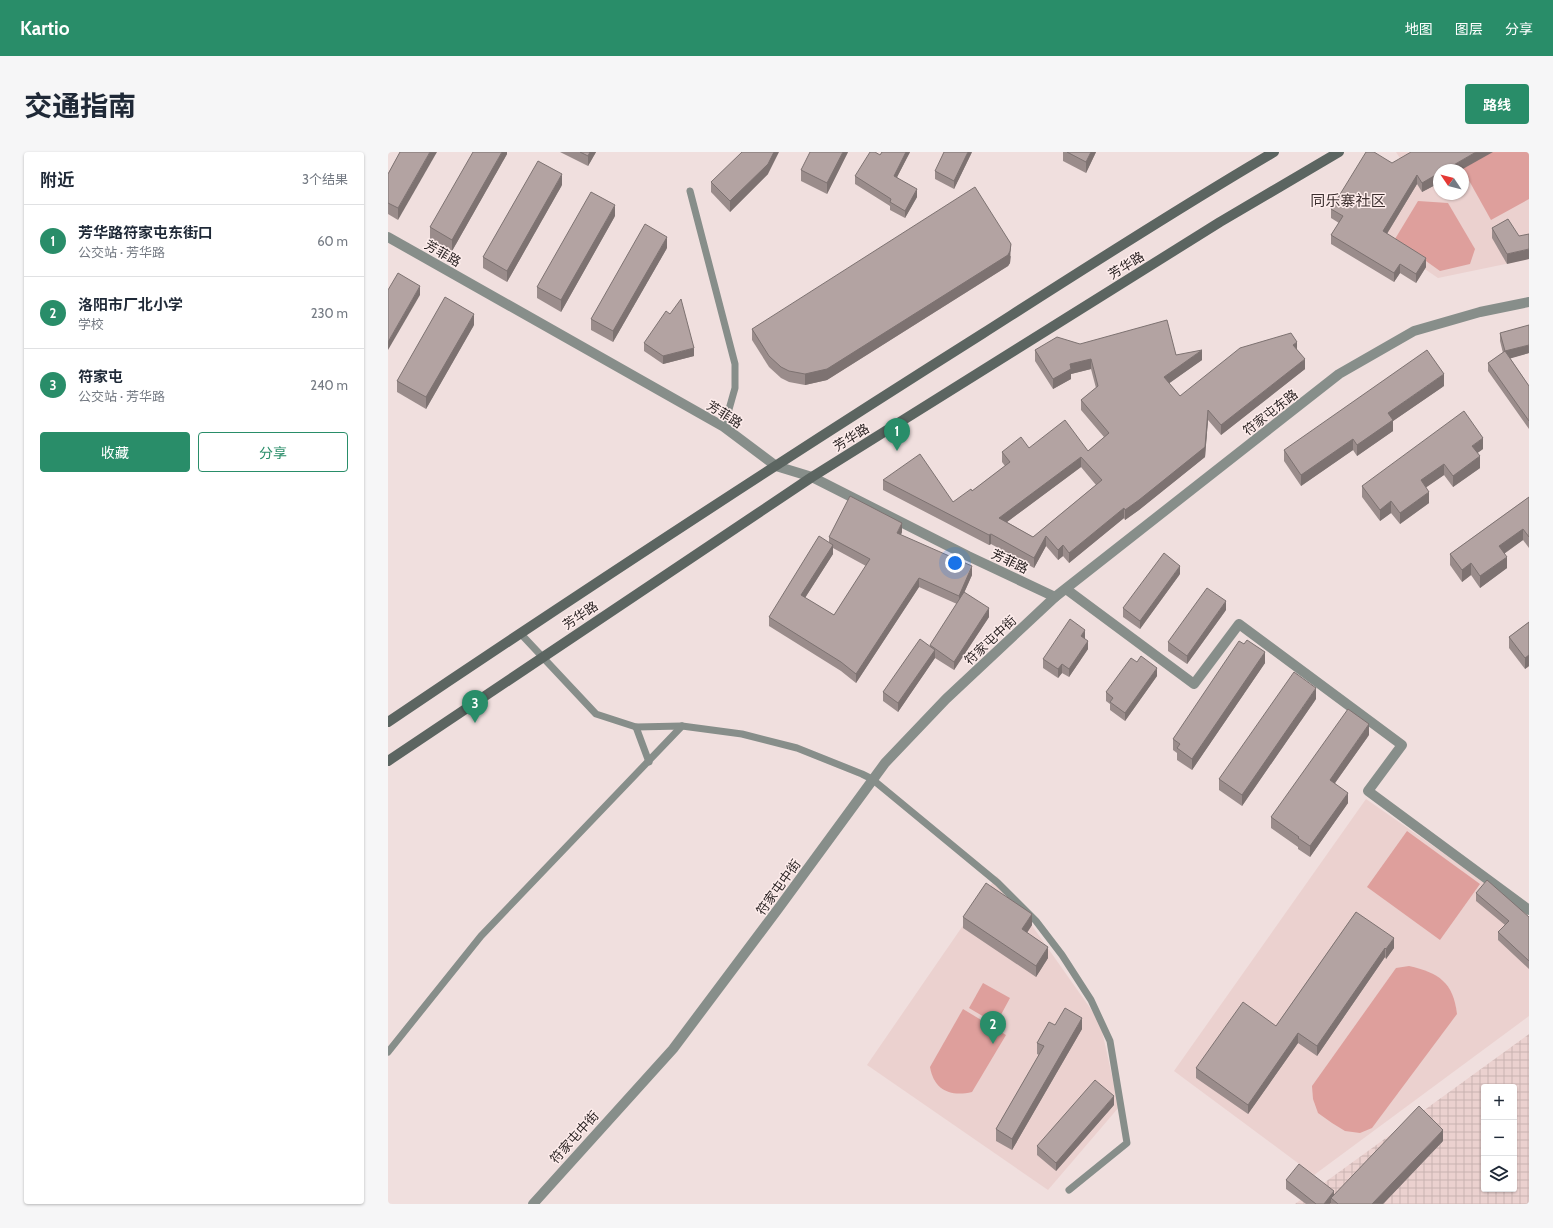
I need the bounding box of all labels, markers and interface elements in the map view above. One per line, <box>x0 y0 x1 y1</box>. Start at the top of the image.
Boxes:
text: Kartio <box>20 17 69 40</box>
text: 地图 <box>1405 20 1433 38</box>
text: 图层 <box>1455 20 1483 38</box>
text: 分享 <box>1505 20 1533 38</box>
button: 路线 <box>1465 84 1529 124</box>
text: 交通指南 <box>24 89 136 123</box>
north arrow <box>1433 164 1469 200</box>
text: 附近 <box>40 170 74 190</box>
text: 3个结果 <box>302 171 348 187</box>
district label: 同乐寨社区 <box>1310 192 1386 210</box>
text: 芳华路符家屯东街口 <box>78 224 213 242</box>
text: 1 <box>51 233 55 249</box>
text: 60 m <box>317 233 348 249</box>
street label: 芳菲路 <box>422 236 464 270</box>
text: 公交站 · 芳华路 <box>78 244 165 260</box>
street label: 芳华路 <box>1105 248 1147 282</box>
text: 洛阳市厂北小学 <box>78 296 183 314</box>
text: 2 <box>50 305 56 321</box>
text: 230 m <box>311 305 348 321</box>
text: 学校 <box>78 316 104 332</box>
text: 符家屯 <box>78 368 123 386</box>
text: 3 <box>49 377 57 393</box>
text: 240 m <box>310 377 348 393</box>
street label: 符家屯东路 <box>1239 386 1301 438</box>
text: 公交站 · 芳华路 <box>78 388 165 404</box>
street label: 芳菲路 <box>704 397 746 431</box>
pin: 1 <box>884 418 910 451</box>
street label: 芳华路 <box>830 420 872 454</box>
button: 收藏 <box>40 432 190 472</box>
button: 分享 <box>198 432 348 472</box>
street label: 芳菲路 <box>989 546 1031 576</box>
your location <box>945 553 965 573</box>
street label: 芳华路 <box>559 597 601 633</box>
street label: 符家屯中街 <box>961 612 1019 668</box>
pin: 3 <box>462 690 488 723</box>
street label: 符家屯中街 <box>752 856 804 918</box>
pin: 2 <box>980 1011 1006 1044</box>
map controls <box>1481 1084 1517 1192</box>
button: + <box>1481 1084 1517 1120</box>
street label: 符家屯中街 <box>546 1107 602 1167</box>
button: − <box>1481 1120 1517 1156</box>
button: layers <box>1481 1156 1517 1192</box>

